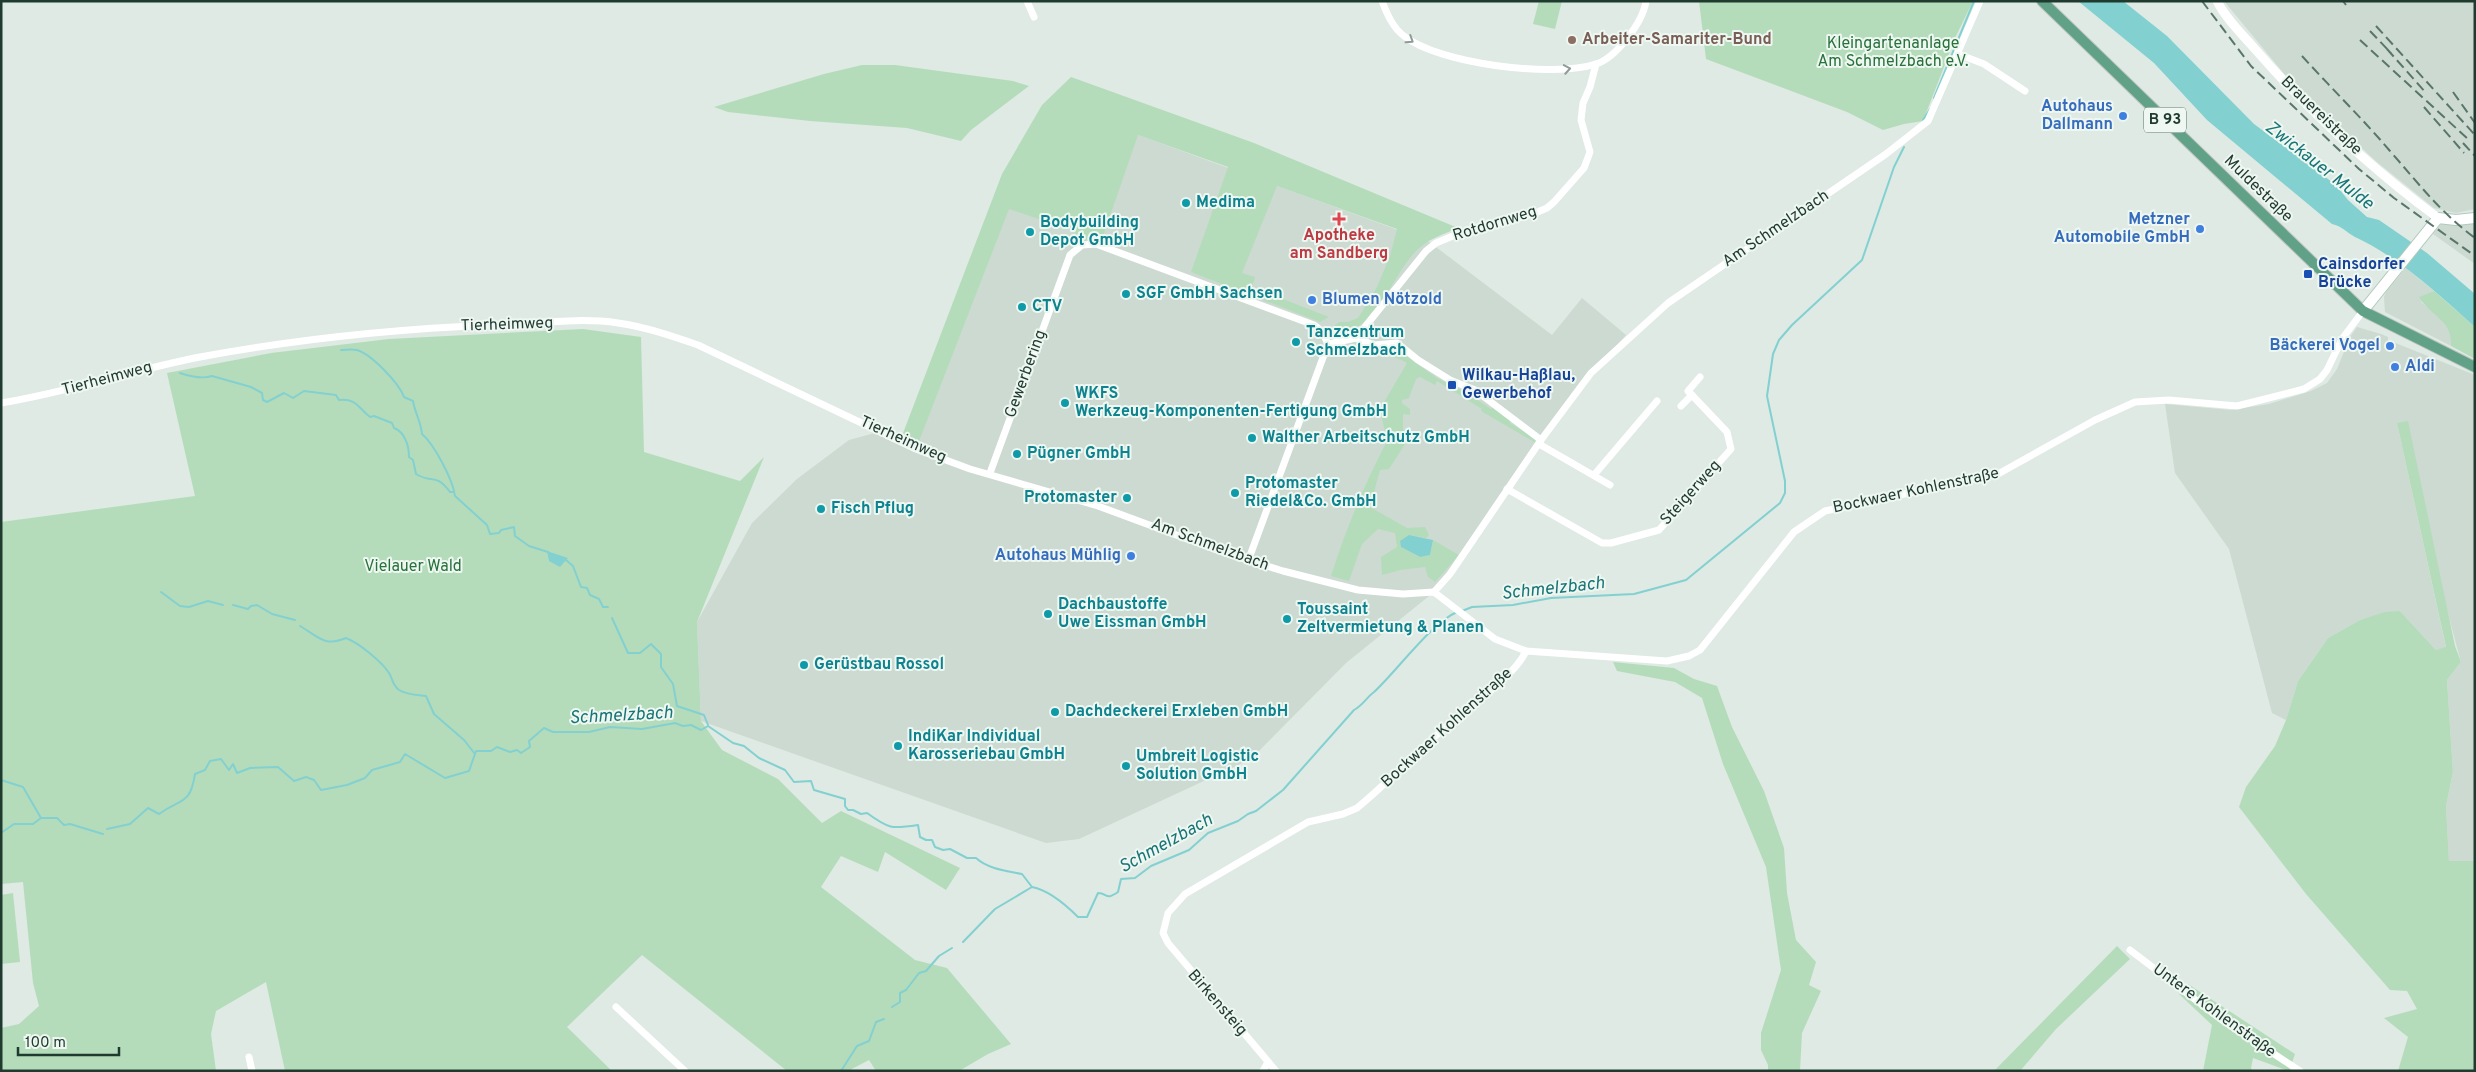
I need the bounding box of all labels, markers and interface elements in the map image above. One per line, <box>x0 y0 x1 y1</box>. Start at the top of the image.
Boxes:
place label: Arbeiter-Samariter-Bund <box>1582 30 1772 50</box>
one-way arrow <box>1404 34 1413 43</box>
marker: Arbeiter-Samariter-Bund <box>1566 34 1578 46</box>
park label: Kleingartenanlage Am Schmelzbach e.V. <box>1817 34 1969 72</box>
one-way arrow <box>1563 64 1572 74</box>
street label: Brauereistraße <box>2276 72 2366 160</box>
place label: Autohaus Dallmann <box>2041 97 2113 135</box>
road number: B 93 <box>2144 108 2186 132</box>
marker: Autohaus Dallmann <box>2117 110 2129 122</box>
water label: Zwickauer Mulde <box>2260 116 2379 216</box>
street label: Muldestraße <box>2219 151 2297 227</box>
street label: Am Schmelzbach <box>1719 186 1833 272</box>
place label: Medima <box>1196 193 1255 213</box>
marker: Medima <box>1180 197 1192 209</box>
street label: Rotdornweg <box>1451 202 1539 246</box>
place label: Metzner Automobile GmbH <box>2054 210 2190 248</box>
place label: Bodybuilding Depot GmbH <box>1040 213 1139 251</box>
marker: Apotheke am Sandberg <box>1333 213 1345 225</box>
marker: Metzner Automobile GmbH <box>2194 223 2206 235</box>
marker: Bodybuilding Depot GmbH <box>1024 226 1036 238</box>
place label: Apotheke am Sandberg <box>1290 226 1388 264</box>
place label: Cainsdorfer Brücke <box>2318 255 2405 293</box>
marker: Cainsdorfer Brücke <box>2302 268 2314 280</box>
place label: SGF GmbH Sachsen <box>1136 284 1283 304</box>
marker: SGF GmbH Sachsen <box>1120 288 1132 300</box>
place label: Blumen Nötzold <box>1322 290 1442 310</box>
marker: Blumen Nötzold <box>1306 294 1318 306</box>
place label: CTV <box>1032 297 1063 317</box>
marker: CTV <box>1016 301 1028 313</box>
street label: Tierheimweg <box>460 313 554 337</box>
place label: Tanzcentrum Schmelzbach <box>1306 323 1407 361</box>
street label: Gewerbering <box>1001 327 1051 421</box>
marker: Tanzcentrum Schmelzbach <box>1290 336 1302 348</box>
place label: Bäckerei Vogel <box>2270 336 2380 356</box>
marker: Bäckerei Vogel <box>2384 340 2396 352</box>
street label: Tierheimweg <box>60 357 154 401</box>
place label: Aldi <box>2405 357 2435 377</box>
marker: Aldi <box>2389 361 2401 373</box>
place label: Wilkau-Haßlau, Gewerbehof <box>1462 366 1575 404</box>
marker: Wilkau-Haßlau, Gewerbehof <box>1446 379 1458 391</box>
place label: WKFS Werkzeug-Komponenten-Fertigung GmbH <box>1075 384 1387 422</box>
marker: WKFS Werkzeug-Komponenten-Fertigung GmbH <box>1059 397 1071 409</box>
street label: Tierheimweg <box>857 412 949 468</box>
place label: Walther Arbeitschutz GmbH <box>1262 428 1470 448</box>
marker: Walther Arbeitschutz GmbH <box>1246 432 1258 444</box>
place label: Pügner GmbH <box>1027 444 1131 464</box>
marker: Pügner GmbH <box>1011 448 1023 460</box>
street label: Steigerweg <box>1656 456 1726 530</box>
street label: Bockwaer Kohlenstraße <box>1831 464 2001 518</box>
place label: Protomaster Riedel&Co. GmbH <box>1245 474 1377 512</box>
marker: Protomaster Riedel&Co. GmbH <box>1229 487 1241 499</box>
place label: Protomaster <box>1024 488 1117 508</box>
marker: Protomaster <box>1121 492 1133 504</box>
place label: Fisch Pflug <box>831 499 914 519</box>
marker: Fisch Pflug <box>815 503 827 515</box>
street label: Am Schmelzbach <box>1148 514 1272 576</box>
place label: Autohaus Mühlig <box>995 546 1121 566</box>
marker: Autohaus Mühlig <box>1125 550 1137 562</box>
park label: Vielauer Wald <box>364 557 462 577</box>
water label: Schmelzbach <box>1500 572 1606 606</box>
place label: Dachbaustoffe Uwe Eissman GmbH <box>1058 595 1207 633</box>
place label: Toussaint Zeltvermietung & Planen <box>1297 600 1484 638</box>
marker: Dachbaustoffe Uwe Eissman GmbH <box>1042 608 1054 620</box>
marker: Toussaint Zeltvermietung & Planen <box>1281 613 1293 625</box>
place label: Gerüstbau Rossol <box>814 655 944 675</box>
marker: Gerüstbau Rossol <box>798 659 810 671</box>
street label: Bockwaer Kohlenstraße <box>1377 664 1517 792</box>
water label: Schmelzbach <box>569 702 673 730</box>
place label: Dachdeckerei Erxleben GmbH <box>1065 702 1288 722</box>
marker: Dachdeckerei Erxleben GmbH <box>1049 706 1061 718</box>
place label: IndiKar Individual Karosseriebau GmbH <box>908 727 1065 765</box>
marker: IndiKar Individual Karosseriebau GmbH <box>892 740 904 752</box>
place label: Umbreit Logistic Solution GmbH <box>1136 747 1259 785</box>
marker: Umbreit Logistic Solution GmbH <box>1120 760 1132 772</box>
water label: Schmelzbach <box>1115 809 1217 879</box>
street label: Untere Kohlenstraße <box>2149 960 2279 1062</box>
street label: Birkensteig <box>1183 966 1251 1040</box>
scale bar <box>18 1024 119 1056</box>
text: 100 m <box>25 1034 66 1053</box>

